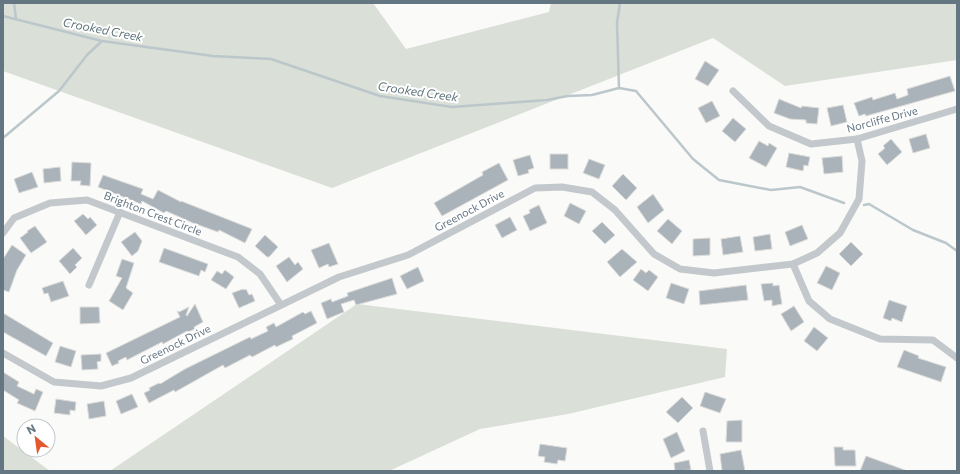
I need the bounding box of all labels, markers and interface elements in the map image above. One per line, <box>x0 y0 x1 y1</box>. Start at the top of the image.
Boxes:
water label: Crooked Creek <box>62 14 145 44</box>
water label: Crooked Creek <box>377 78 460 104</box>
street label: Norcliffe Drive <box>845 103 919 135</box>
street label: Greenock Drive <box>432 186 506 234</box>
street label: Brighton Crest Circle <box>102 188 204 238</box>
street label: Greenock Drive <box>138 321 213 367</box>
north arrow <box>16 418 56 458</box>
text: N <box>24 421 38 437</box>

